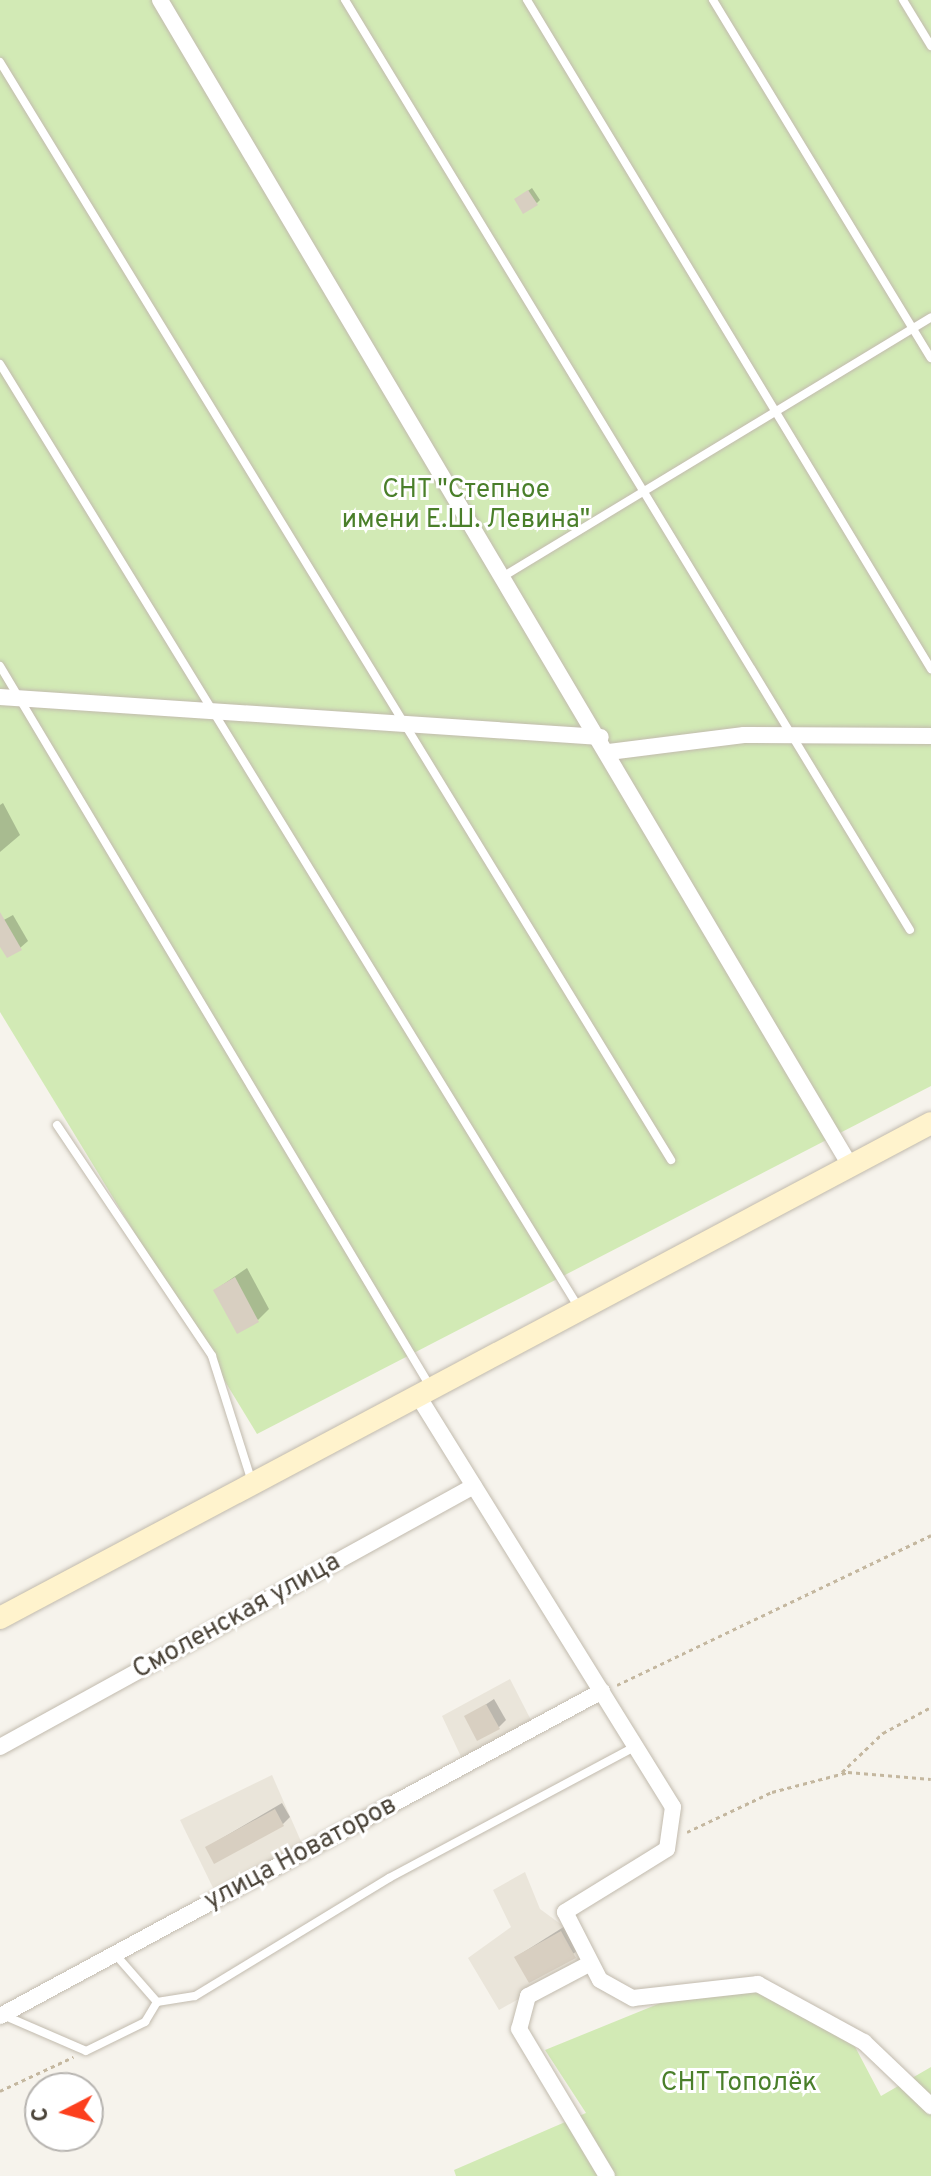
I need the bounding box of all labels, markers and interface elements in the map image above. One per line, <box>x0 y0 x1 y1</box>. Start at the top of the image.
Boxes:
park label: СНТ "Степное имени Е.Ш. Левина" <box>342 475 590 536</box>
street label: Смоленская улица <box>128 1547 346 1687</box>
street label: улица Новаторов <box>200 1790 402 1918</box>
park label: СНТ Тополёк <box>660 2068 818 2100</box>
north arrow <box>24 2072 104 2152</box>
text: С <box>27 2106 56 2123</box>

